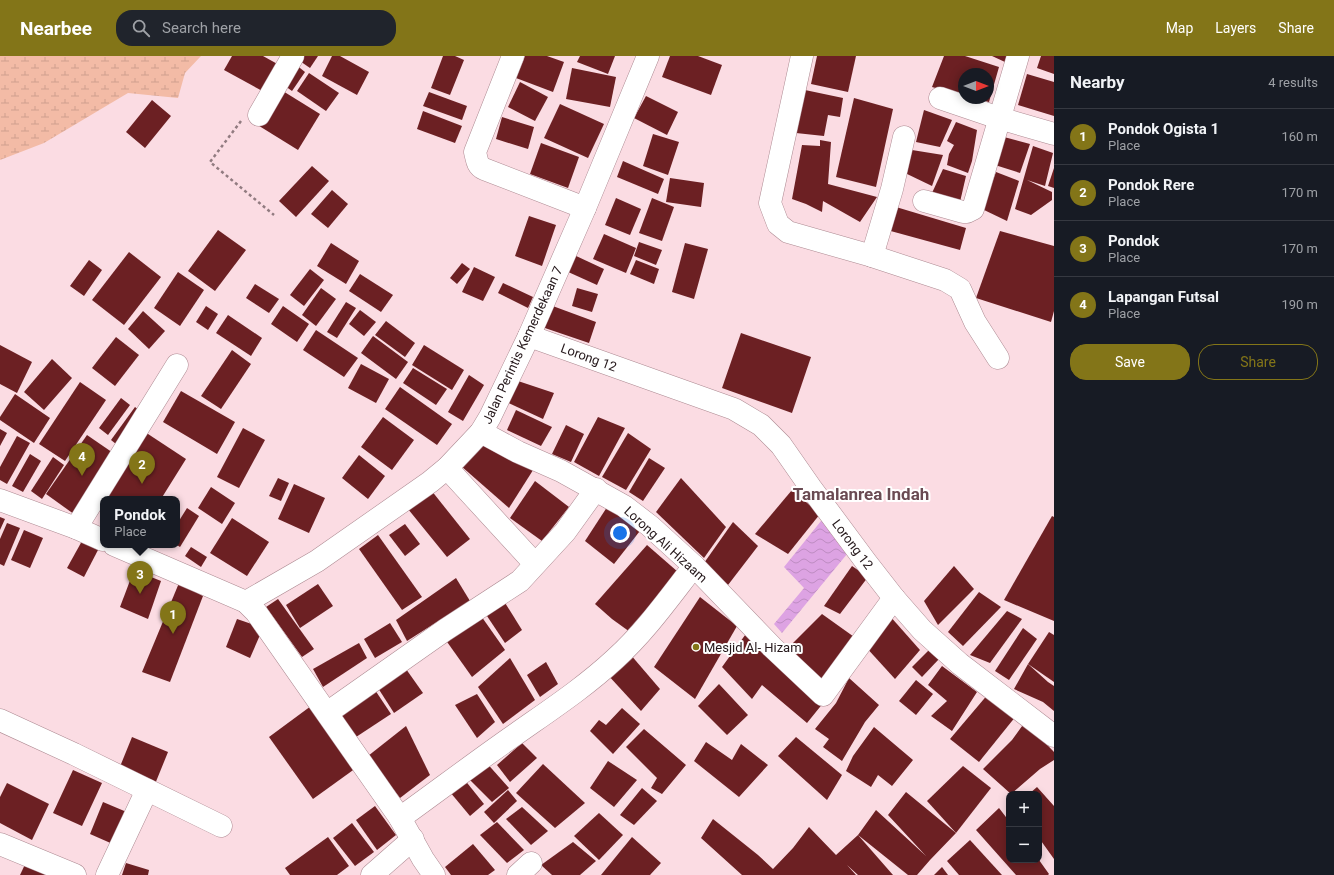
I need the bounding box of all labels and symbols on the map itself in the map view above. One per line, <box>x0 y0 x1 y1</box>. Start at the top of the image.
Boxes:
north arrow <box>958 68 994 104</box>
street label: Jalan Perintis Kemerdekaan 7 <box>479 264 566 426</box>
street label: Lorong 12 <box>559 340 619 375</box>
pin: 4 <box>69 443 95 476</box>
pin: 2 <box>129 451 155 484</box>
district label: Tamalanrea Indah <box>793 484 929 504</box>
street label: Lorong Ali Hizaam <box>621 503 710 586</box>
street label: Lorong 12 <box>829 516 876 572</box>
your location <box>610 523 630 543</box>
pin: 3 <box>127 561 153 594</box>
pin: 1 <box>160 601 186 634</box>
place label: Mesjid Al- Hizam <box>704 640 802 655</box>
marker: Mesjid Al- Hizam <box>691 642 701 652</box>

